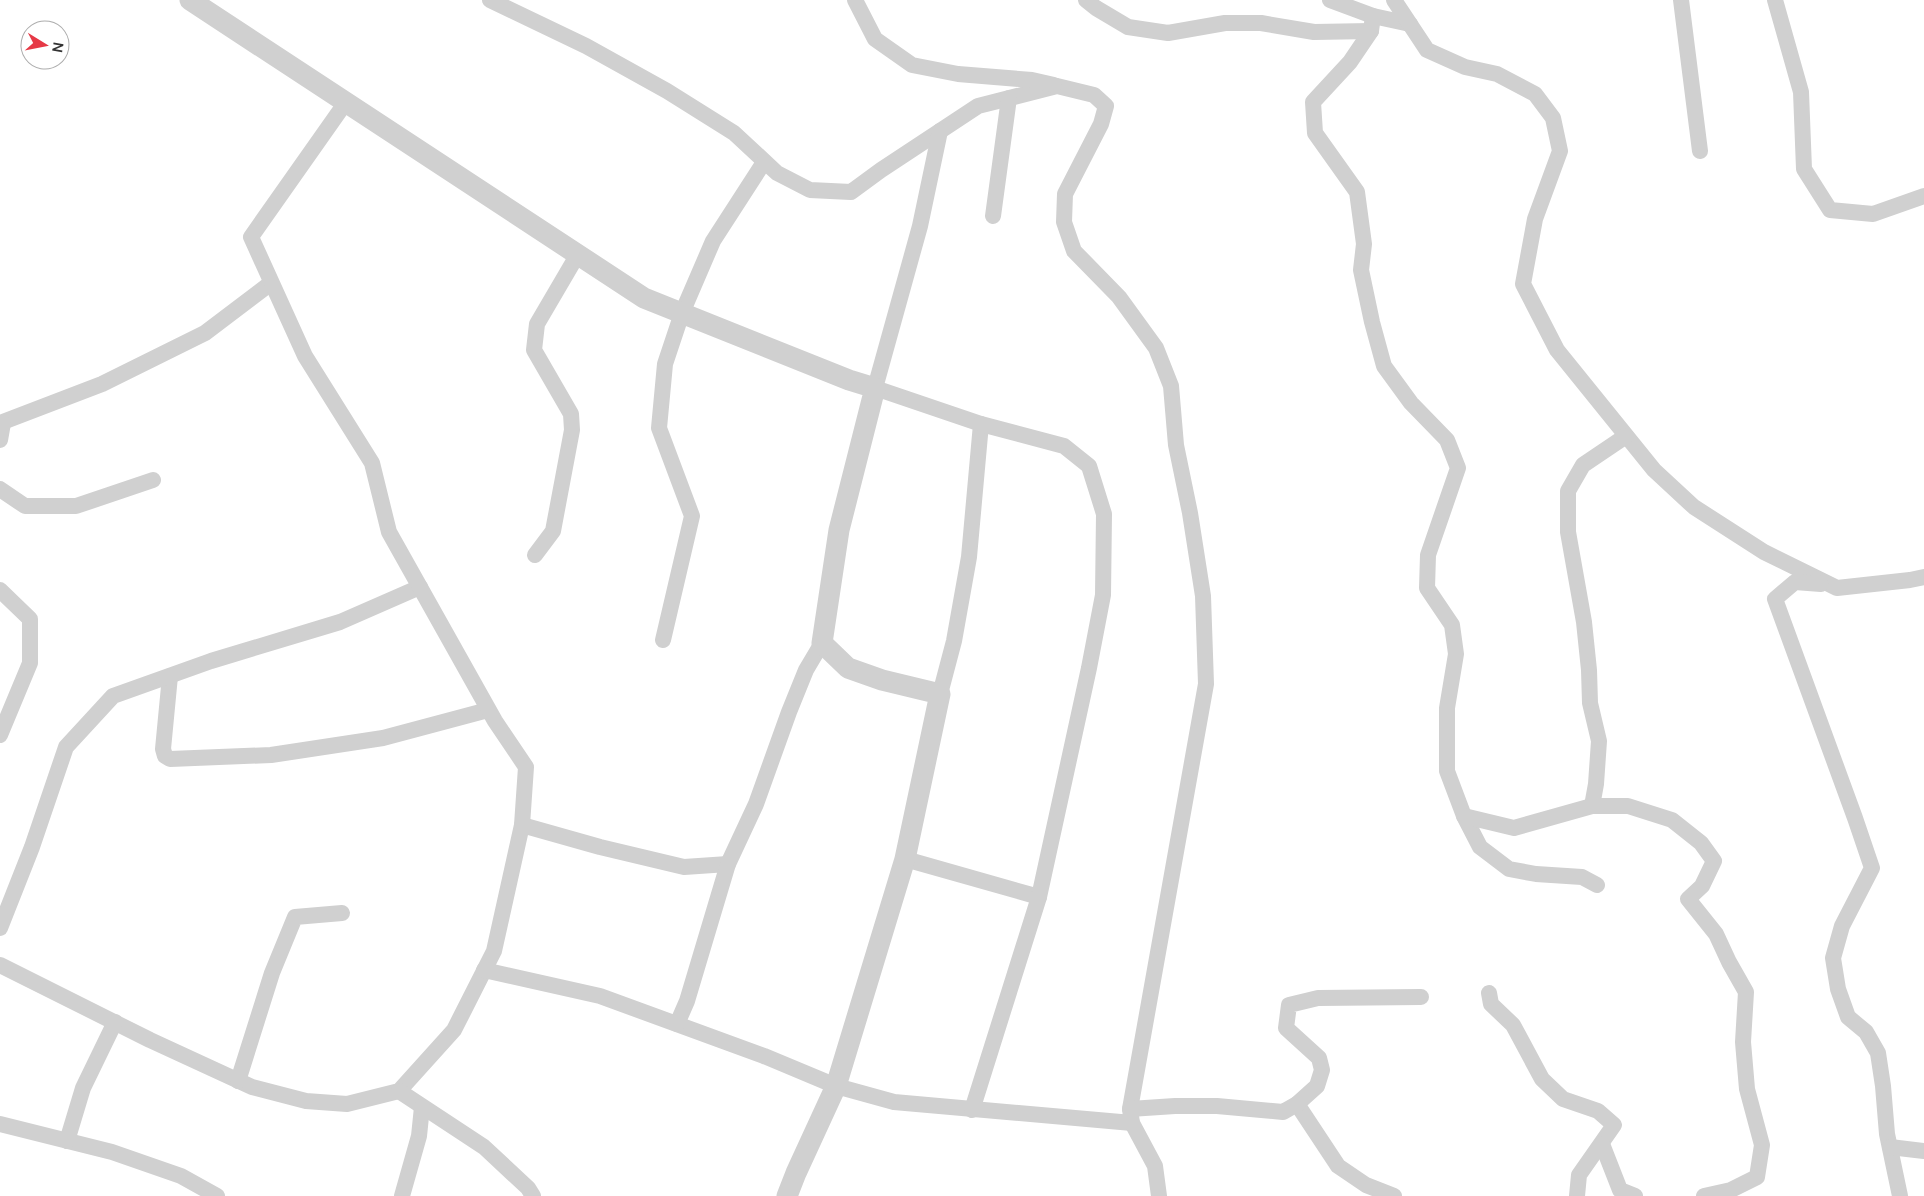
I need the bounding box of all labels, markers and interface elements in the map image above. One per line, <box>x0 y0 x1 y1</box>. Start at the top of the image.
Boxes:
north arrow <box>20 20 70 70</box>
text: N <box>48 41 69 54</box>

